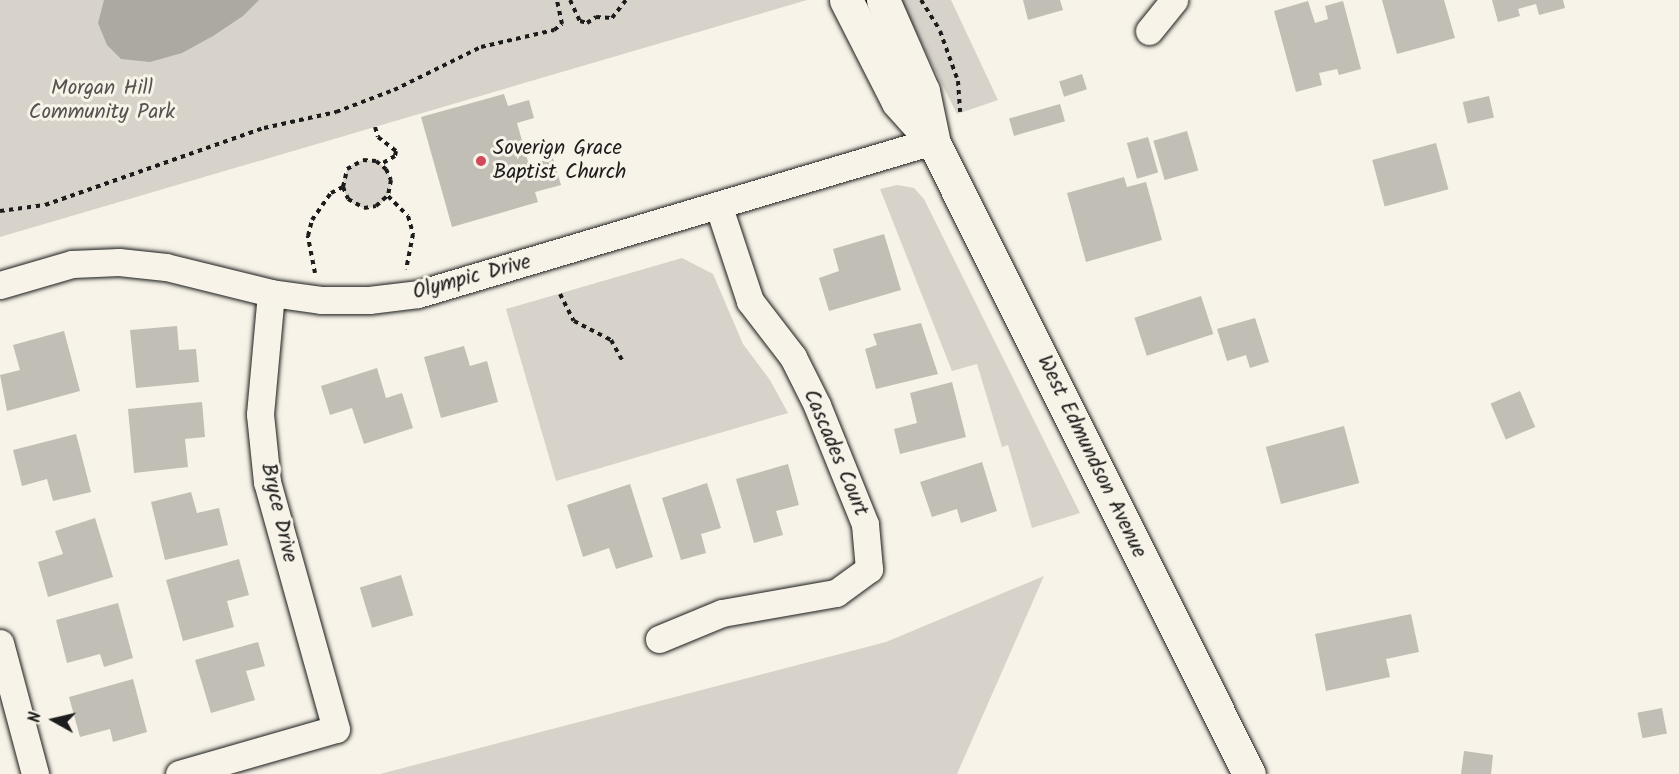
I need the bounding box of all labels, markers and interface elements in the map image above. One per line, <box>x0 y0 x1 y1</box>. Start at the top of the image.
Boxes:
park label: Morgan Hill Community Park <box>29 76 175 126</box>
place label: Soverign Grace Baptist Church <box>493 136 626 186</box>
marker: Soverign Grace Baptist Church <box>474 154 488 168</box>
street label: Olympic Drive <box>410 250 534 306</box>
street label: West Edmundson Avenue <box>1031 351 1151 563</box>
street label: Cascades Court <box>797 386 873 520</box>
street label: Bryce Drive <box>254 461 302 565</box>
north arrow <box>24 690 84 750</box>
text: N <box>23 711 49 724</box>

